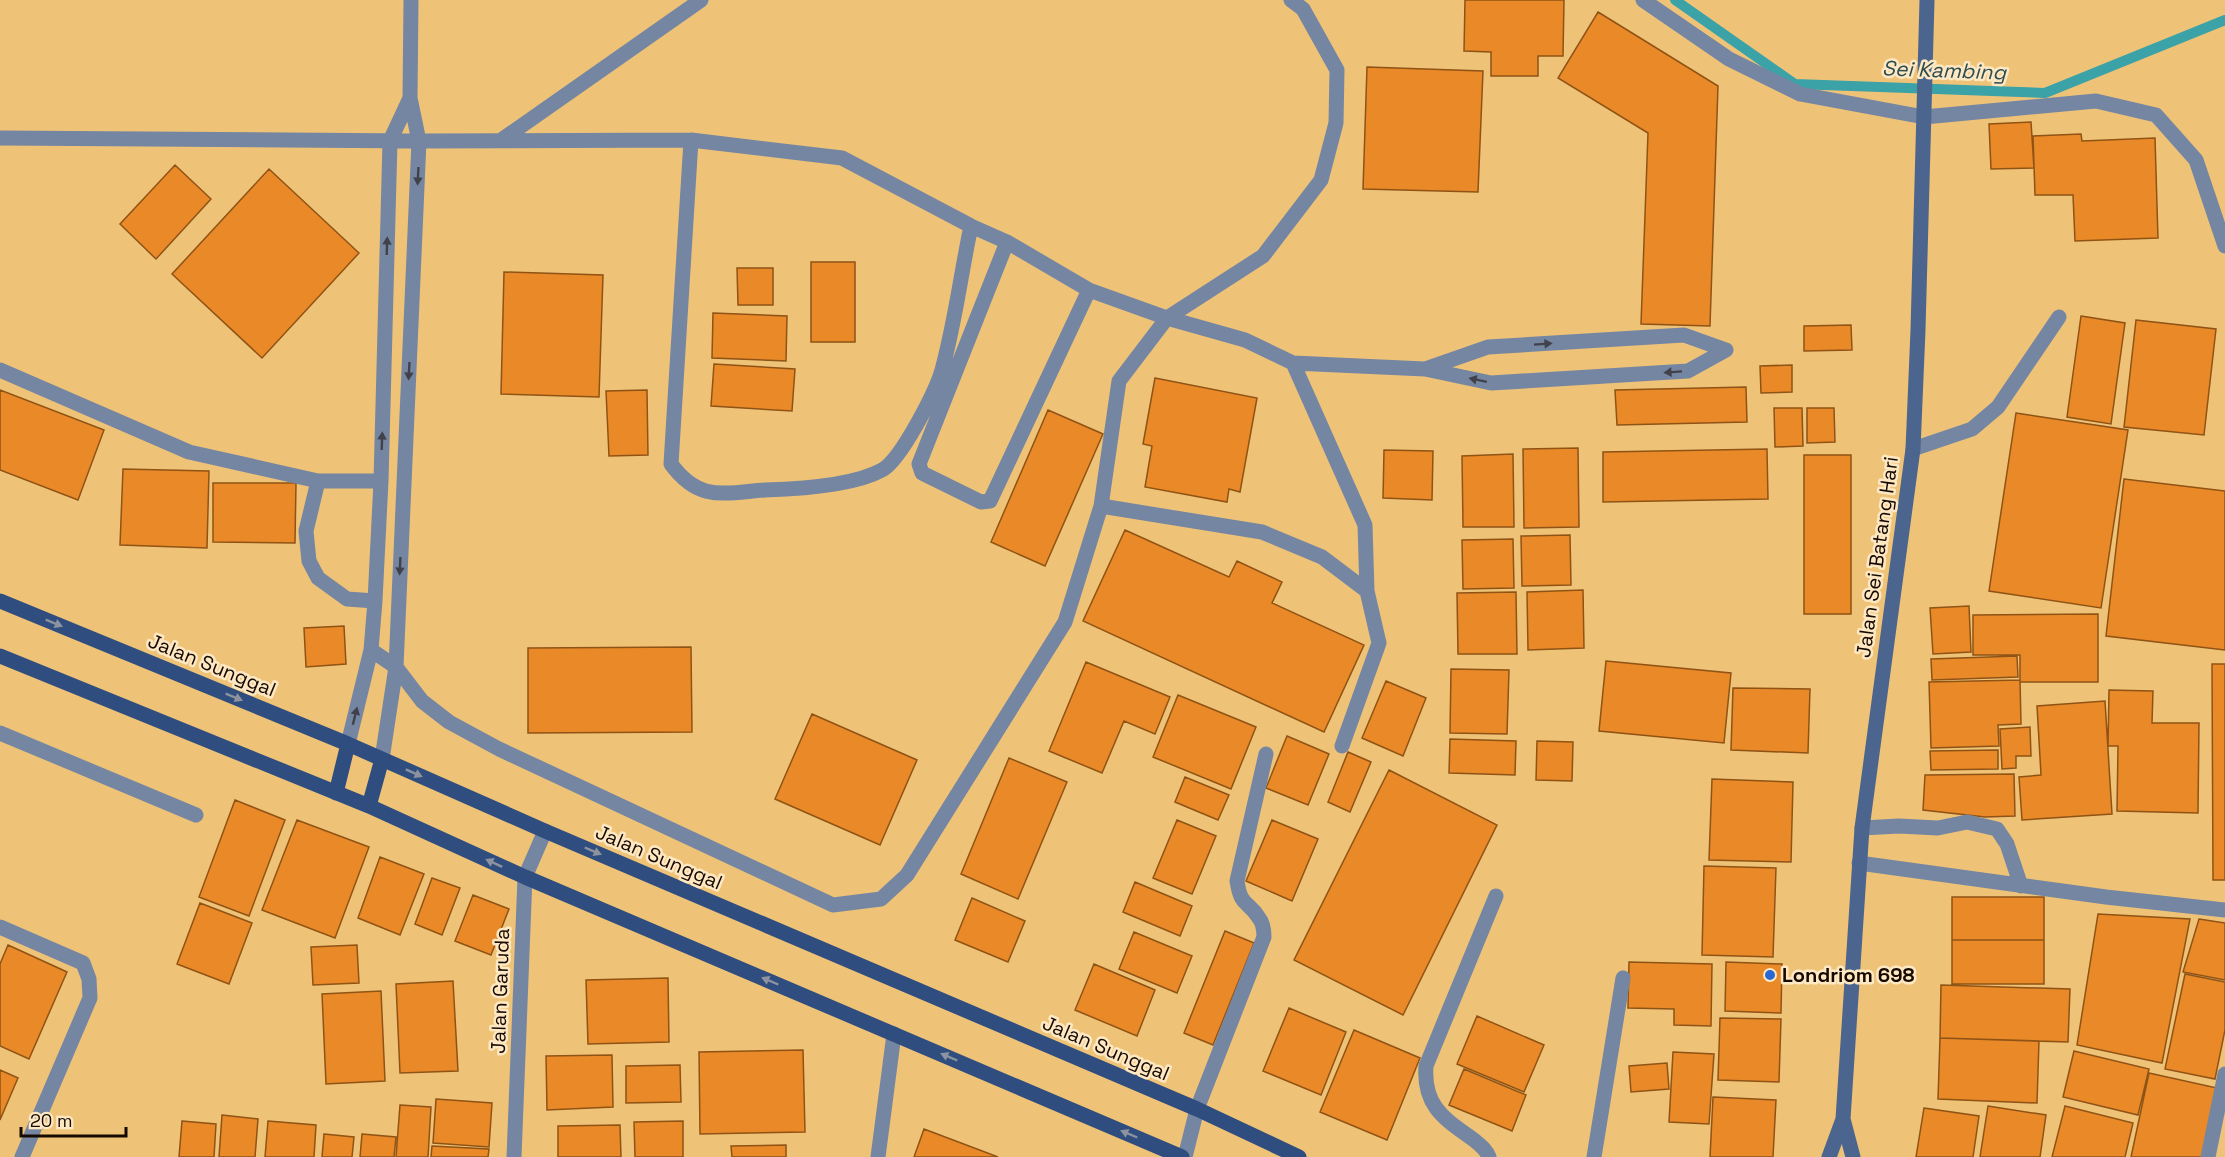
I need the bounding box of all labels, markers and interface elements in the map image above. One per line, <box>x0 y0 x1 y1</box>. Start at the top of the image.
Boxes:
water label: Sei Kambing <box>1882 54 2008 86</box>
one-way arrow <box>413 167 422 186</box>
one-way arrow <box>383 237 392 256</box>
one-way arrow <box>1534 339 1553 348</box>
one-way arrow <box>405 362 414 381</box>
one-way arrow <box>1663 367 1682 376</box>
one-way arrow <box>1469 375 1488 385</box>
one-way arrow <box>377 432 387 451</box>
street label: Jalan Sei Batang Hari <box>1850 455 1904 659</box>
one-way arrow <box>396 556 405 575</box>
one-way arrow <box>45 619 63 628</box>
street label: Jalan Sunggal <box>144 628 280 702</box>
one-way arrow <box>226 692 244 702</box>
one-way arrow <box>351 706 361 725</box>
one-way arrow <box>405 769 423 778</box>
street label: Jalan Sunggal <box>592 819 726 895</box>
one-way arrow <box>584 847 601 856</box>
one-way arrow <box>485 859 502 868</box>
street label: Jalan Garuda <box>485 928 515 1054</box>
place label: Londriom 698 <box>1782 962 1915 988</box>
marker: Londriom 698 <box>1763 968 1777 982</box>
one-way arrow <box>760 976 778 986</box>
street label: Jalan Sunggal <box>1039 1010 1173 1086</box>
one-way arrow <box>940 1052 958 1062</box>
scale bar <box>21 1100 126 1138</box>
text: 20 m <box>30 1109 73 1132</box>
one-way arrow <box>1119 1129 1137 1139</box>

